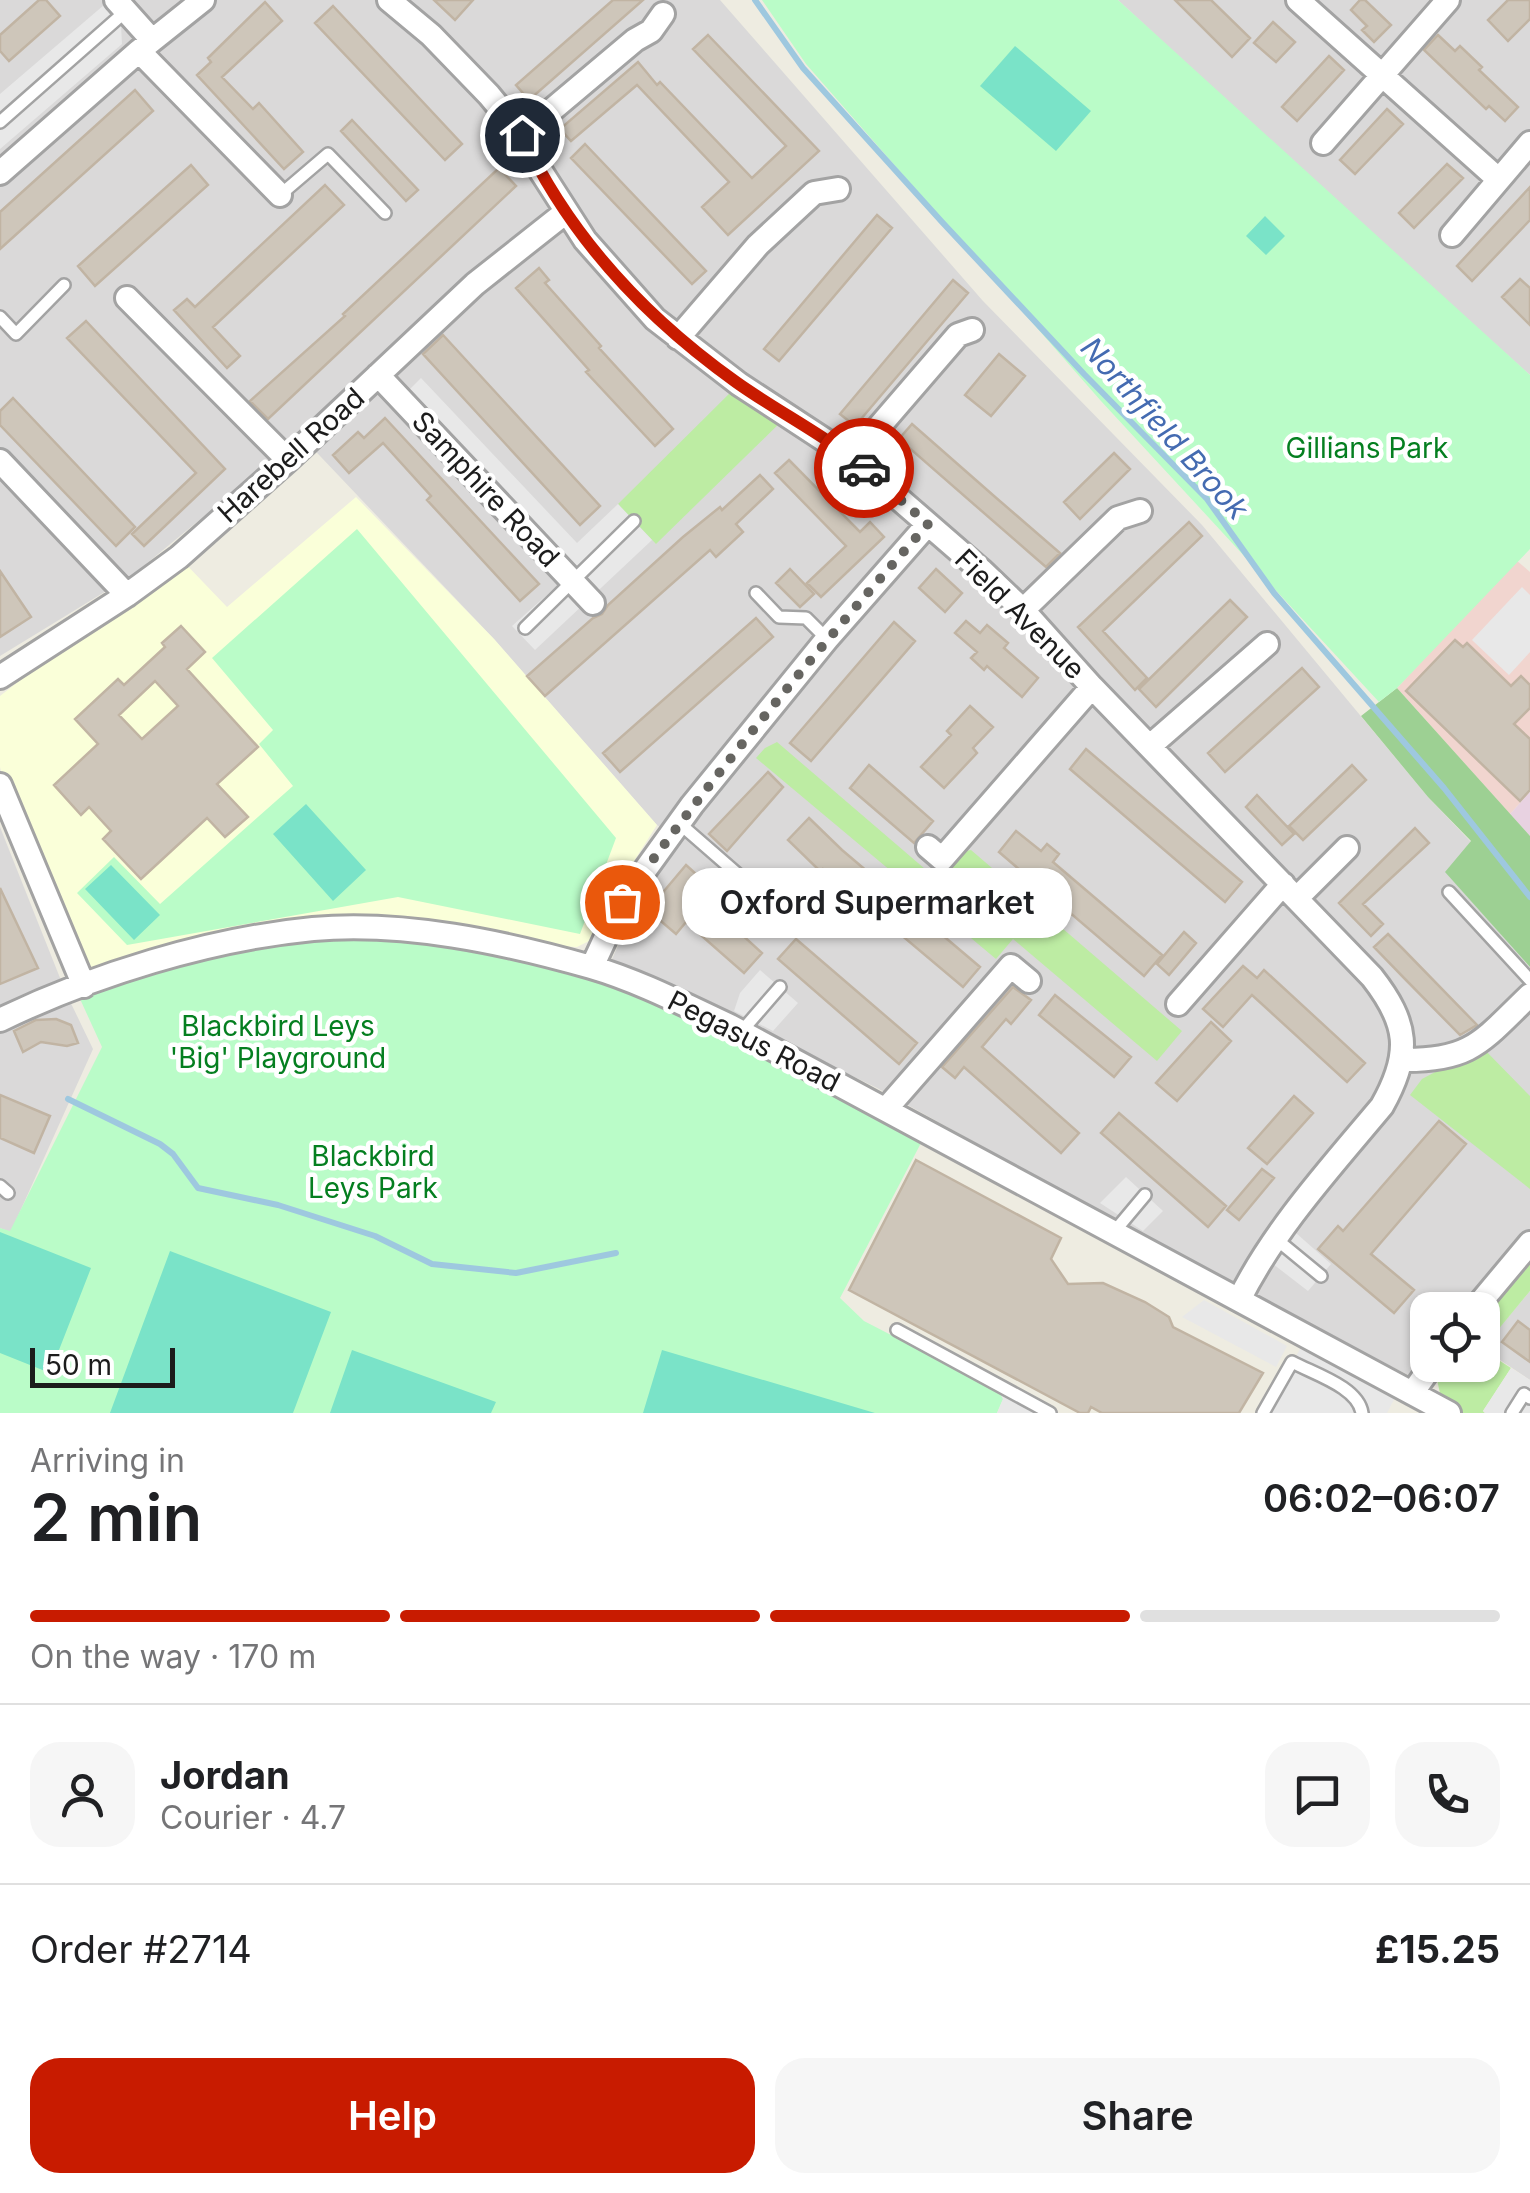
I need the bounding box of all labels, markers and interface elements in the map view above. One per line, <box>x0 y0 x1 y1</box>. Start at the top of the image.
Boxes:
pin <box>480 93 565 178</box>
icon: home <box>495 108 550 163</box>
water label: Northfield Brook <box>1074 329 1257 527</box>
street label: Harebell Road <box>211 380 371 530</box>
street label: Samphire Road <box>405 404 567 574</box>
courier <box>814 418 914 518</box>
park label: Gillians Park <box>1286 431 1448 465</box>
icon: car <box>837 441 892 496</box>
street label: Field Avenue <box>948 542 1092 686</box>
pin <box>580 860 665 945</box>
callout: Oxford Supermarket <box>682 867 1072 937</box>
icon: bag <box>595 875 650 930</box>
text: Oxford Supermarket <box>720 883 1034 922</box>
street label: Pegasus Road <box>662 983 846 1099</box>
park label: Blackbird Leys 'Big' Playground <box>170 1009 386 1075</box>
park label: Blackbird Leys Park <box>308 1139 438 1205</box>
map controls <box>1410 1292 1500 1382</box>
button: locate <box>1410 1292 1500 1382</box>
scale bar <box>30 1343 175 1388</box>
text: 50 m <box>45 1348 112 1382</box>
text: Arriving in <box>30 1441 185 1480</box>
text: 06:02–06:07 <box>1263 1475 1500 1521</box>
text: 2 min <box>30 1478 202 1557</box>
text: On the way · 170 m <box>30 1637 316 1676</box>
button: person <box>30 1742 135 1847</box>
button: chat <box>1265 1742 1370 1847</box>
button: phone <box>1395 1742 1500 1847</box>
text: Jordan <box>160 1752 290 1798</box>
text: Courier · 4.7 <box>160 1798 346 1837</box>
text: Order #2714 <box>30 1926 252 1972</box>
text: £15.25 <box>1375 1926 1500 1972</box>
button: Help <box>30 2058 755 2173</box>
button: Share <box>775 2058 1500 2173</box>

